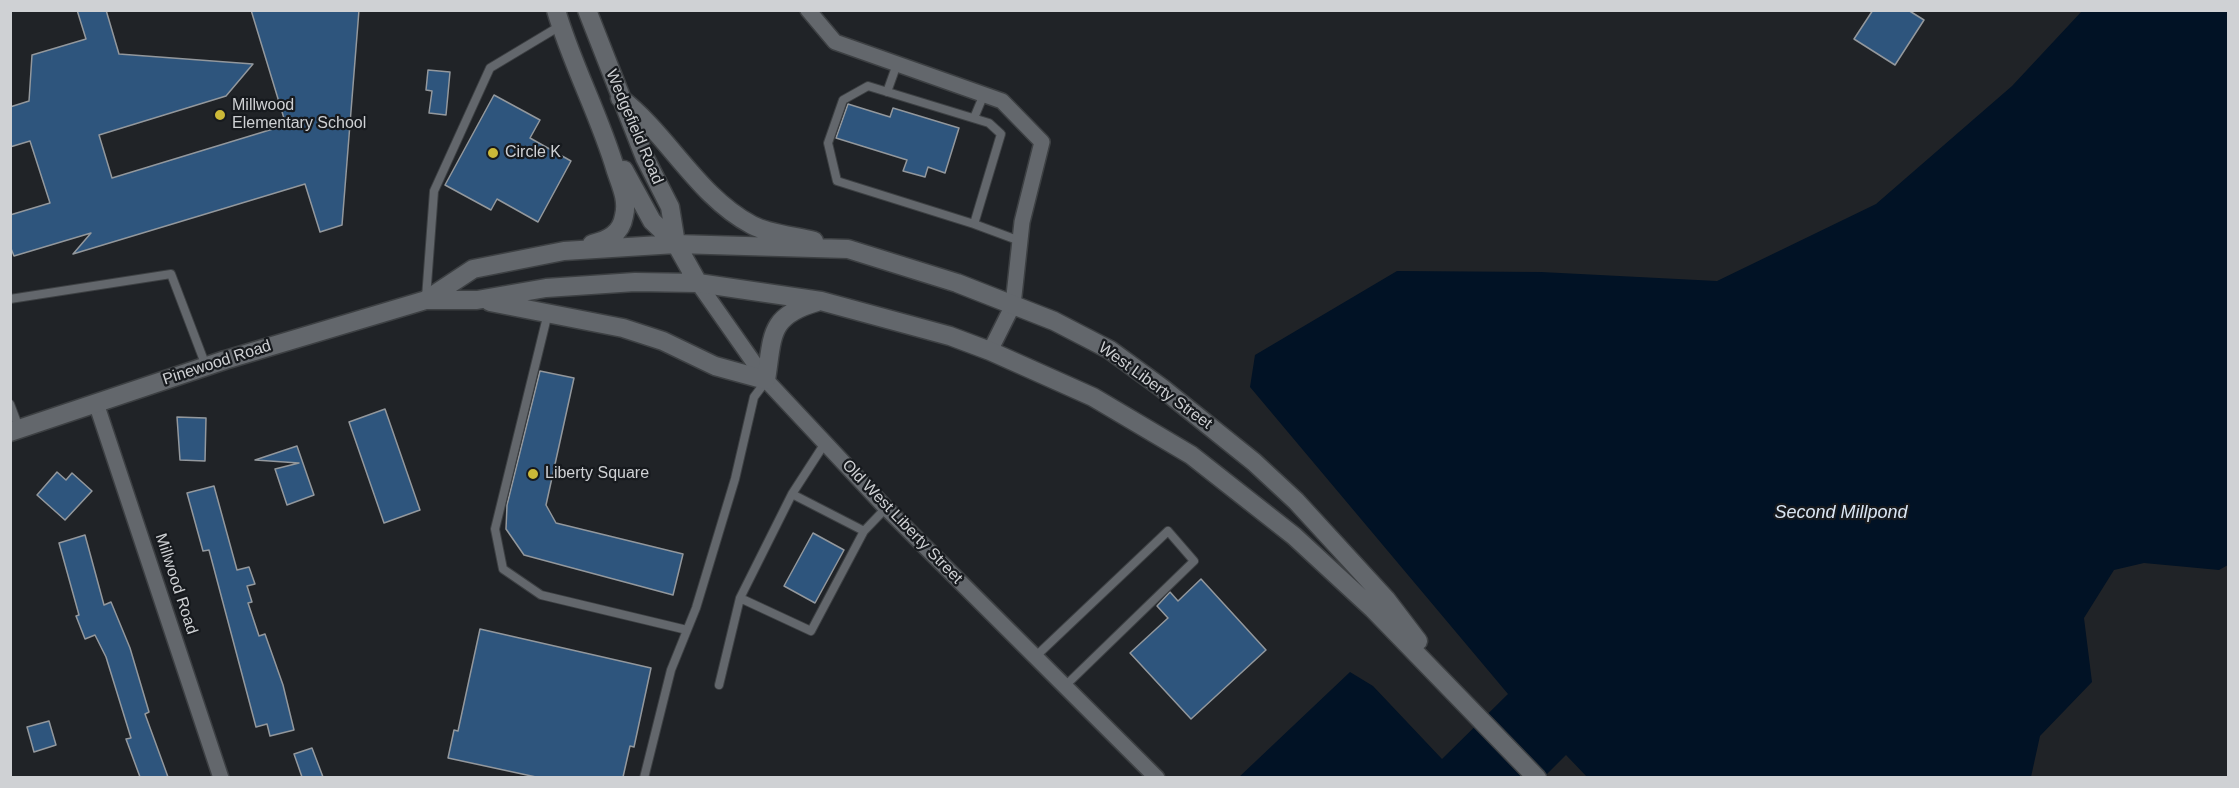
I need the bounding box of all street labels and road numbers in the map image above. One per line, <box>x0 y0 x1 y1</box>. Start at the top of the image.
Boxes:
street label: Wedgefield Road <box>601 67 667 187</box>
street label: Pinewood Road <box>160 336 274 390</box>
street label: West Liberty Street <box>1094 338 1216 434</box>
street label: Old West Liberty Street <box>838 456 966 588</box>
street label: Millwood Road <box>151 531 201 637</box>

